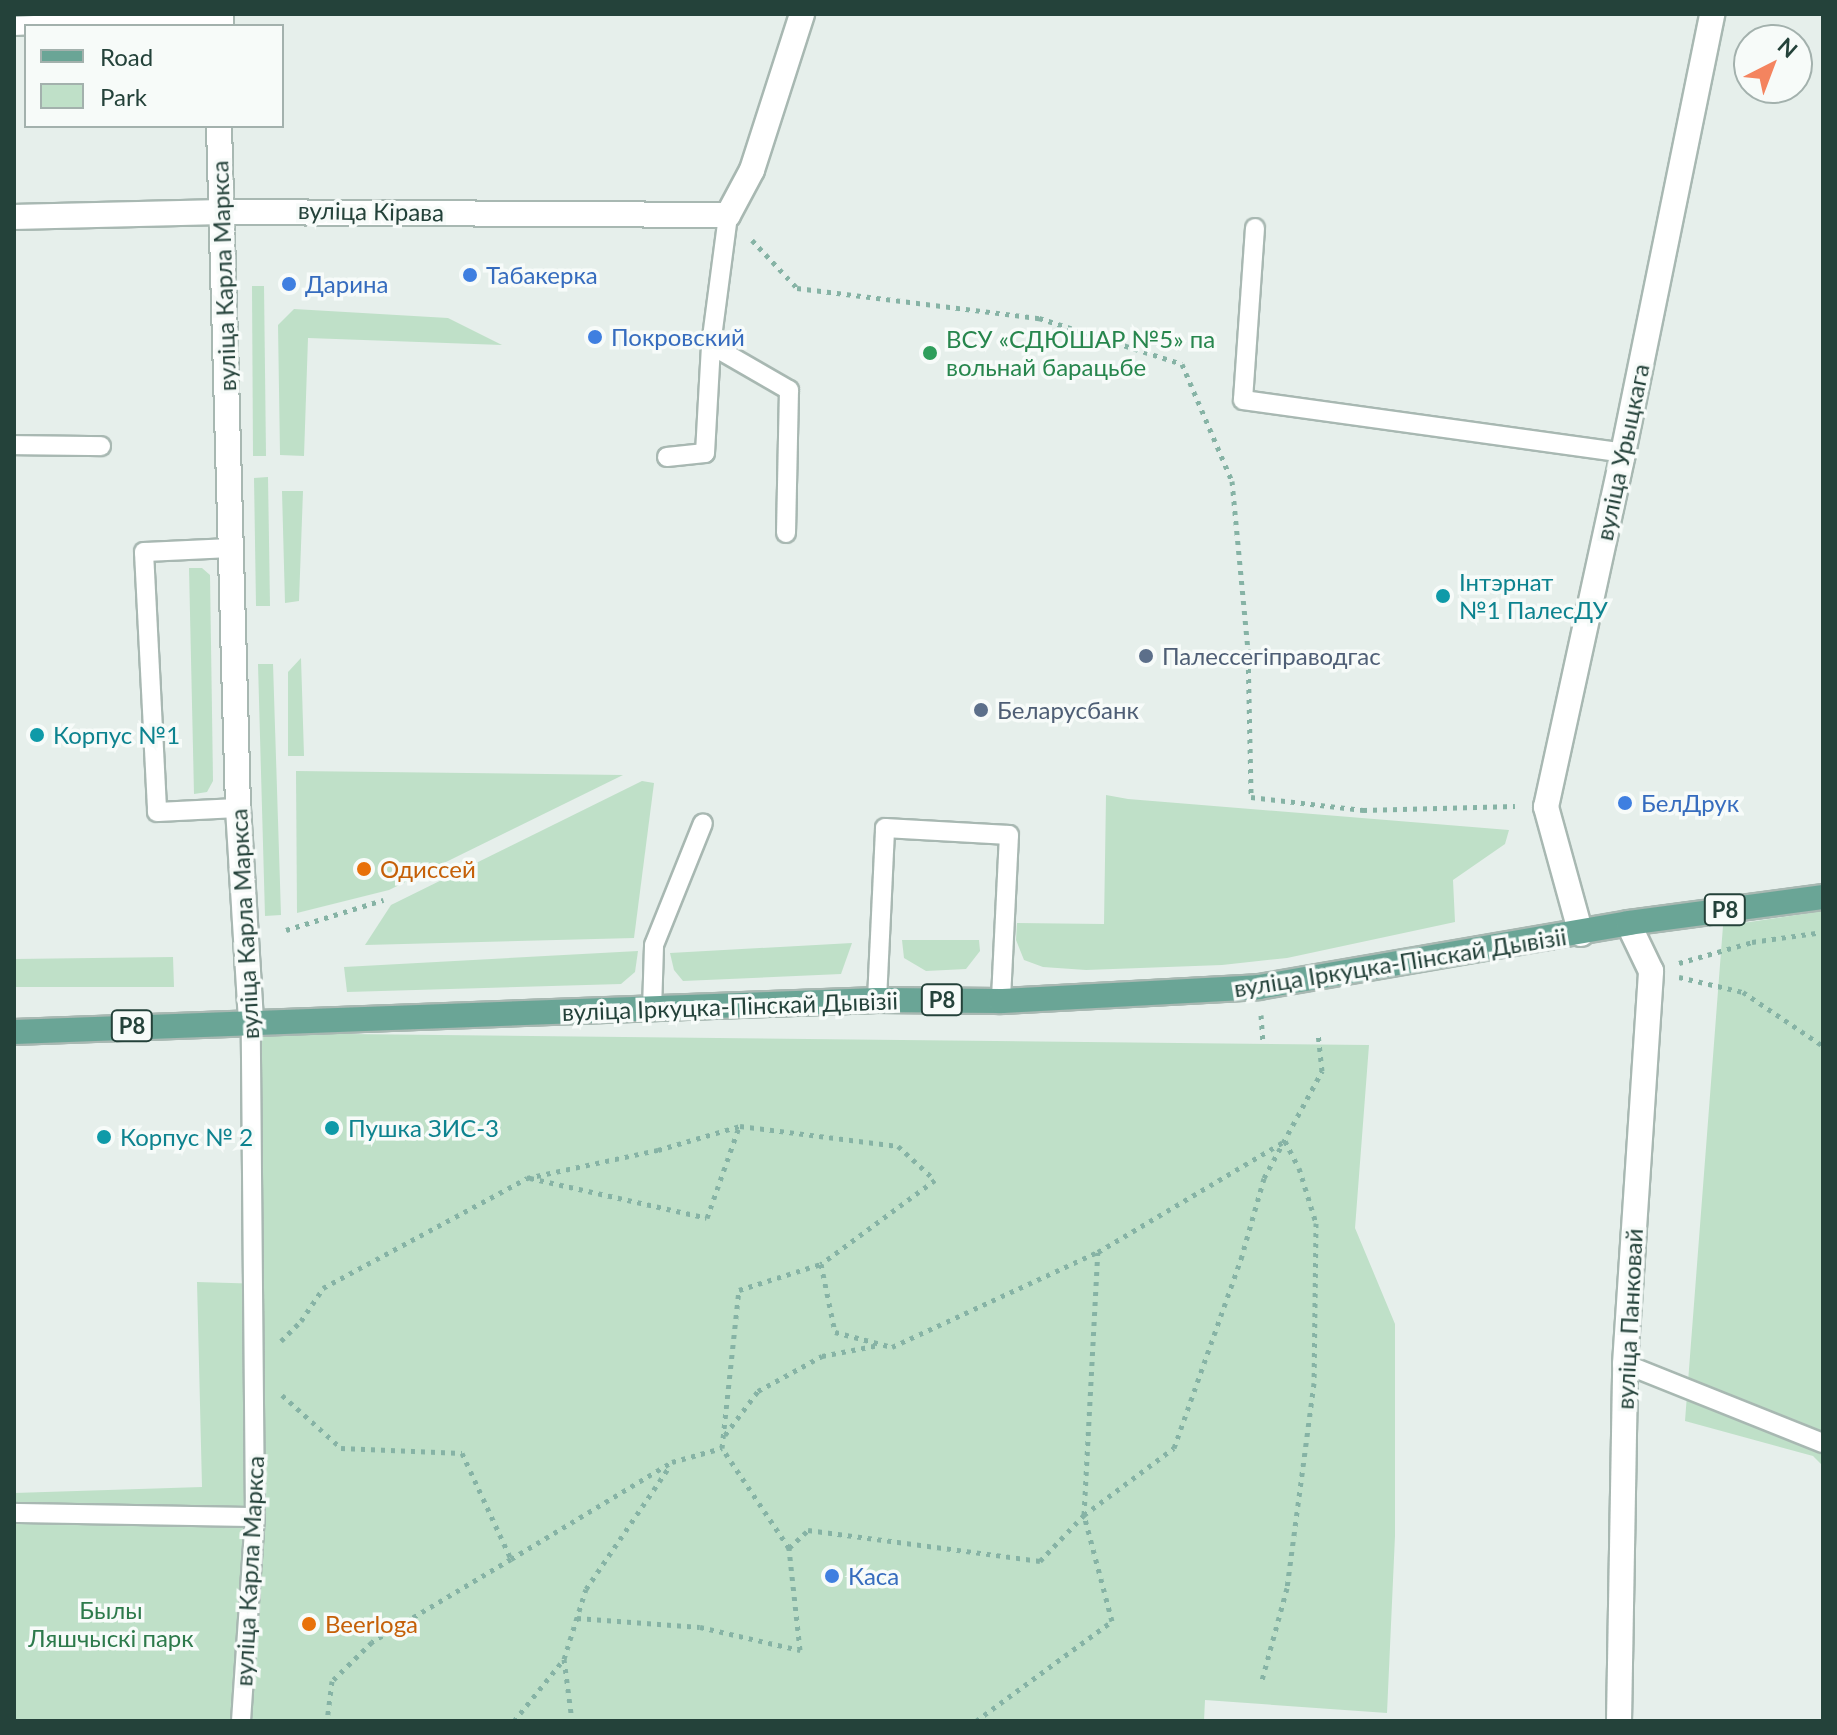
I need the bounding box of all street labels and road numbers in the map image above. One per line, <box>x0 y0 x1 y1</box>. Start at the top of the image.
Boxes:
street label: вуліца Карла Маркса <box>205 160 241 392</box>
street label: вуліца Кірава <box>298 195 444 227</box>
street label: вуліца Урыцкага <box>1589 361 1655 543</box>
street label: вуліца Карла Маркса <box>224 808 264 1040</box>
road number: Р8 <box>1703 892 1747 928</box>
street label: вуліца Іркуцка-Пінскай Дывізіі <box>1232 921 1568 1003</box>
road number: Р8 <box>920 982 964 1018</box>
street label: вуліца Іркуцка-Пінскай Дывізіі <box>561 986 899 1026</box>
road number: Р8 <box>110 1008 154 1044</box>
street label: вуліца Панковай <box>1610 1228 1648 1410</box>
street label: вуліца Карла Маркса <box>229 1455 269 1687</box>

